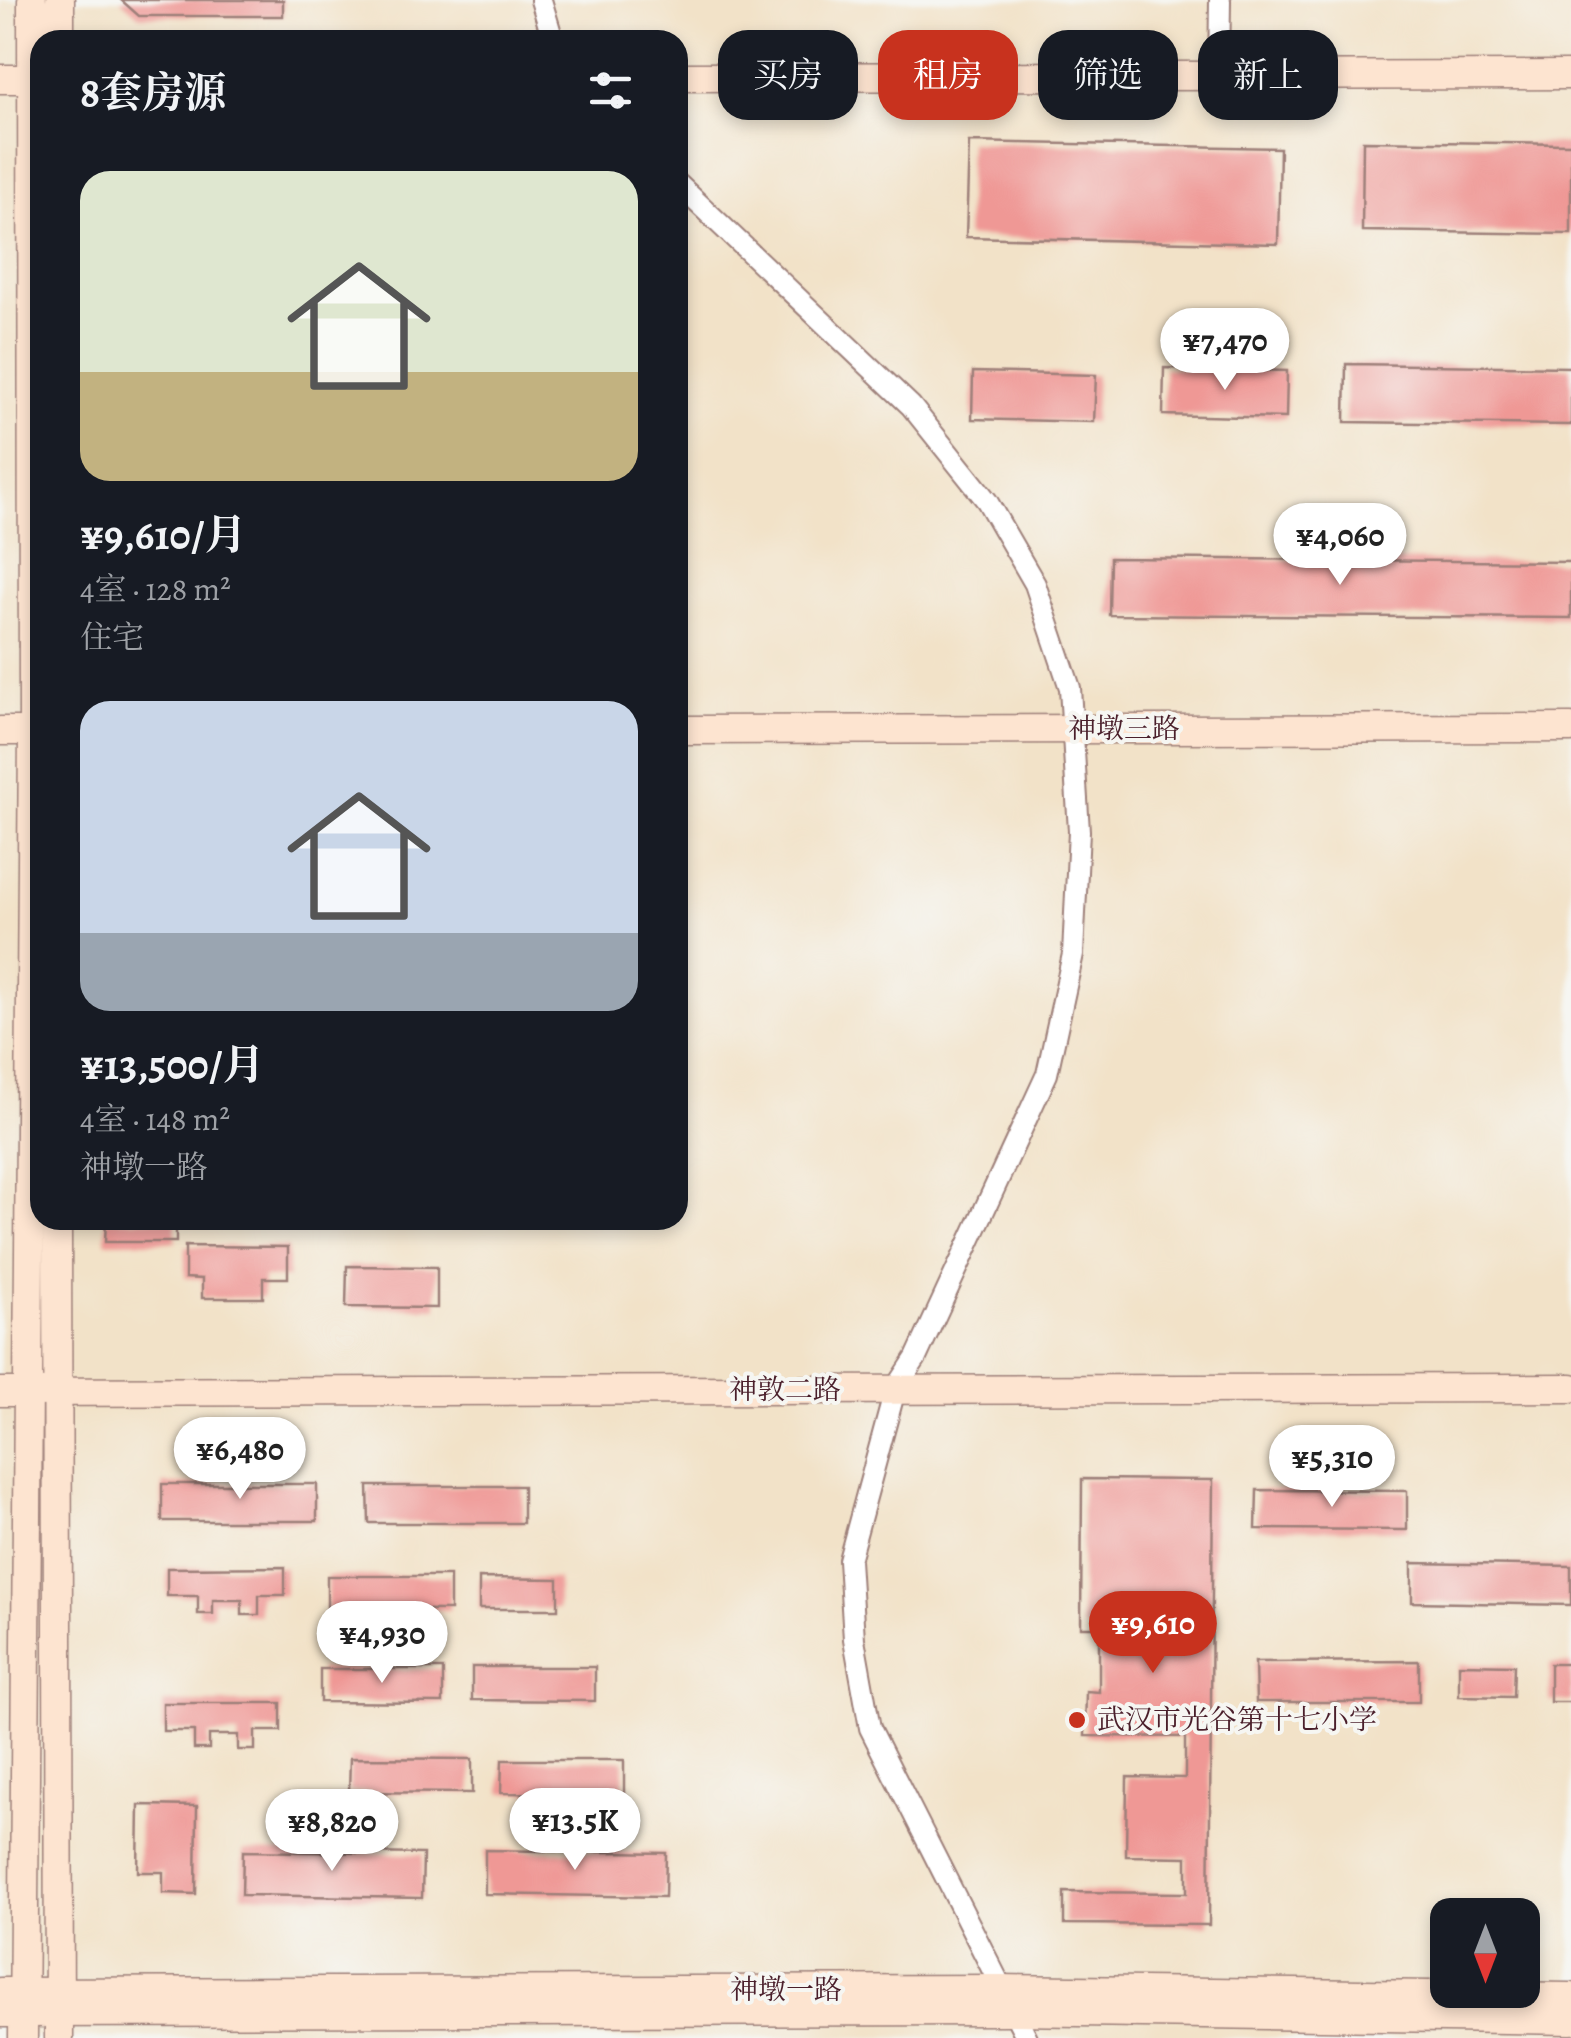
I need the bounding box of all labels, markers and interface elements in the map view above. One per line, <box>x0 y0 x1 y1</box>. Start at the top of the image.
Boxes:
chip: 买房 <box>718 30 858 120</box>
chip: 租房 <box>878 30 1018 120</box>
chip: 筛选 <box>1038 30 1178 120</box>
chip: 新上 <box>1198 30 1338 120</box>
icon: filters <box>583 63 638 118</box>
text: 8套房源 <box>80 64 226 121</box>
icon: home <box>269 236 449 416</box>
pin: ¥7,470 <box>1144 308 1306 393</box>
text: ¥7,470 <box>1182 318 1268 362</box>
pin: ¥4,060 <box>1259 503 1421 588</box>
text: ¥9,610/月 <box>80 506 246 563</box>
text: ¥4,060 <box>1295 513 1385 557</box>
text: 4室 · 128 m² <box>80 567 231 611</box>
text: 住宅 <box>80 615 144 659</box>
street label: 神墩三路 <box>1068 710 1180 748</box>
icon: home <box>269 766 449 946</box>
text: ¥13,500/月 <box>80 1036 265 1093</box>
text: 4室 · 148 m² <box>80 1097 230 1141</box>
text: 神墩一路 <box>80 1145 208 1189</box>
street label: 神敦二路 <box>729 1371 841 1409</box>
pin: ¥6,480 <box>159 1417 321 1502</box>
pin: ¥5,310 <box>1251 1425 1413 1510</box>
text: ¥6,480 <box>196 1427 284 1471</box>
text: ¥5,310 <box>1291 1435 1373 1479</box>
pin: ¥9,610 <box>1072 1591 1234 1676</box>
pin: ¥4,930 <box>301 1601 463 1686</box>
text: ¥9,610 <box>1111 1601 1195 1645</box>
text: ¥4,930 <box>339 1611 425 1655</box>
place label: 武汉市光谷第十七小学 <box>1097 1701 1377 1739</box>
marker: 武汉市光谷第十七小学 <box>1066 1709 1088 1731</box>
pin: ¥13.5K <box>494 1788 656 1873</box>
pin: ¥8,820 <box>251 1789 413 1874</box>
text: ¥13.5K <box>531 1798 619 1842</box>
text: ¥8,820 <box>287 1799 377 1843</box>
north arrow <box>1430 1898 1540 2008</box>
map controls <box>1430 1898 1540 2008</box>
street label: 神墩一路 <box>730 1971 842 2009</box>

